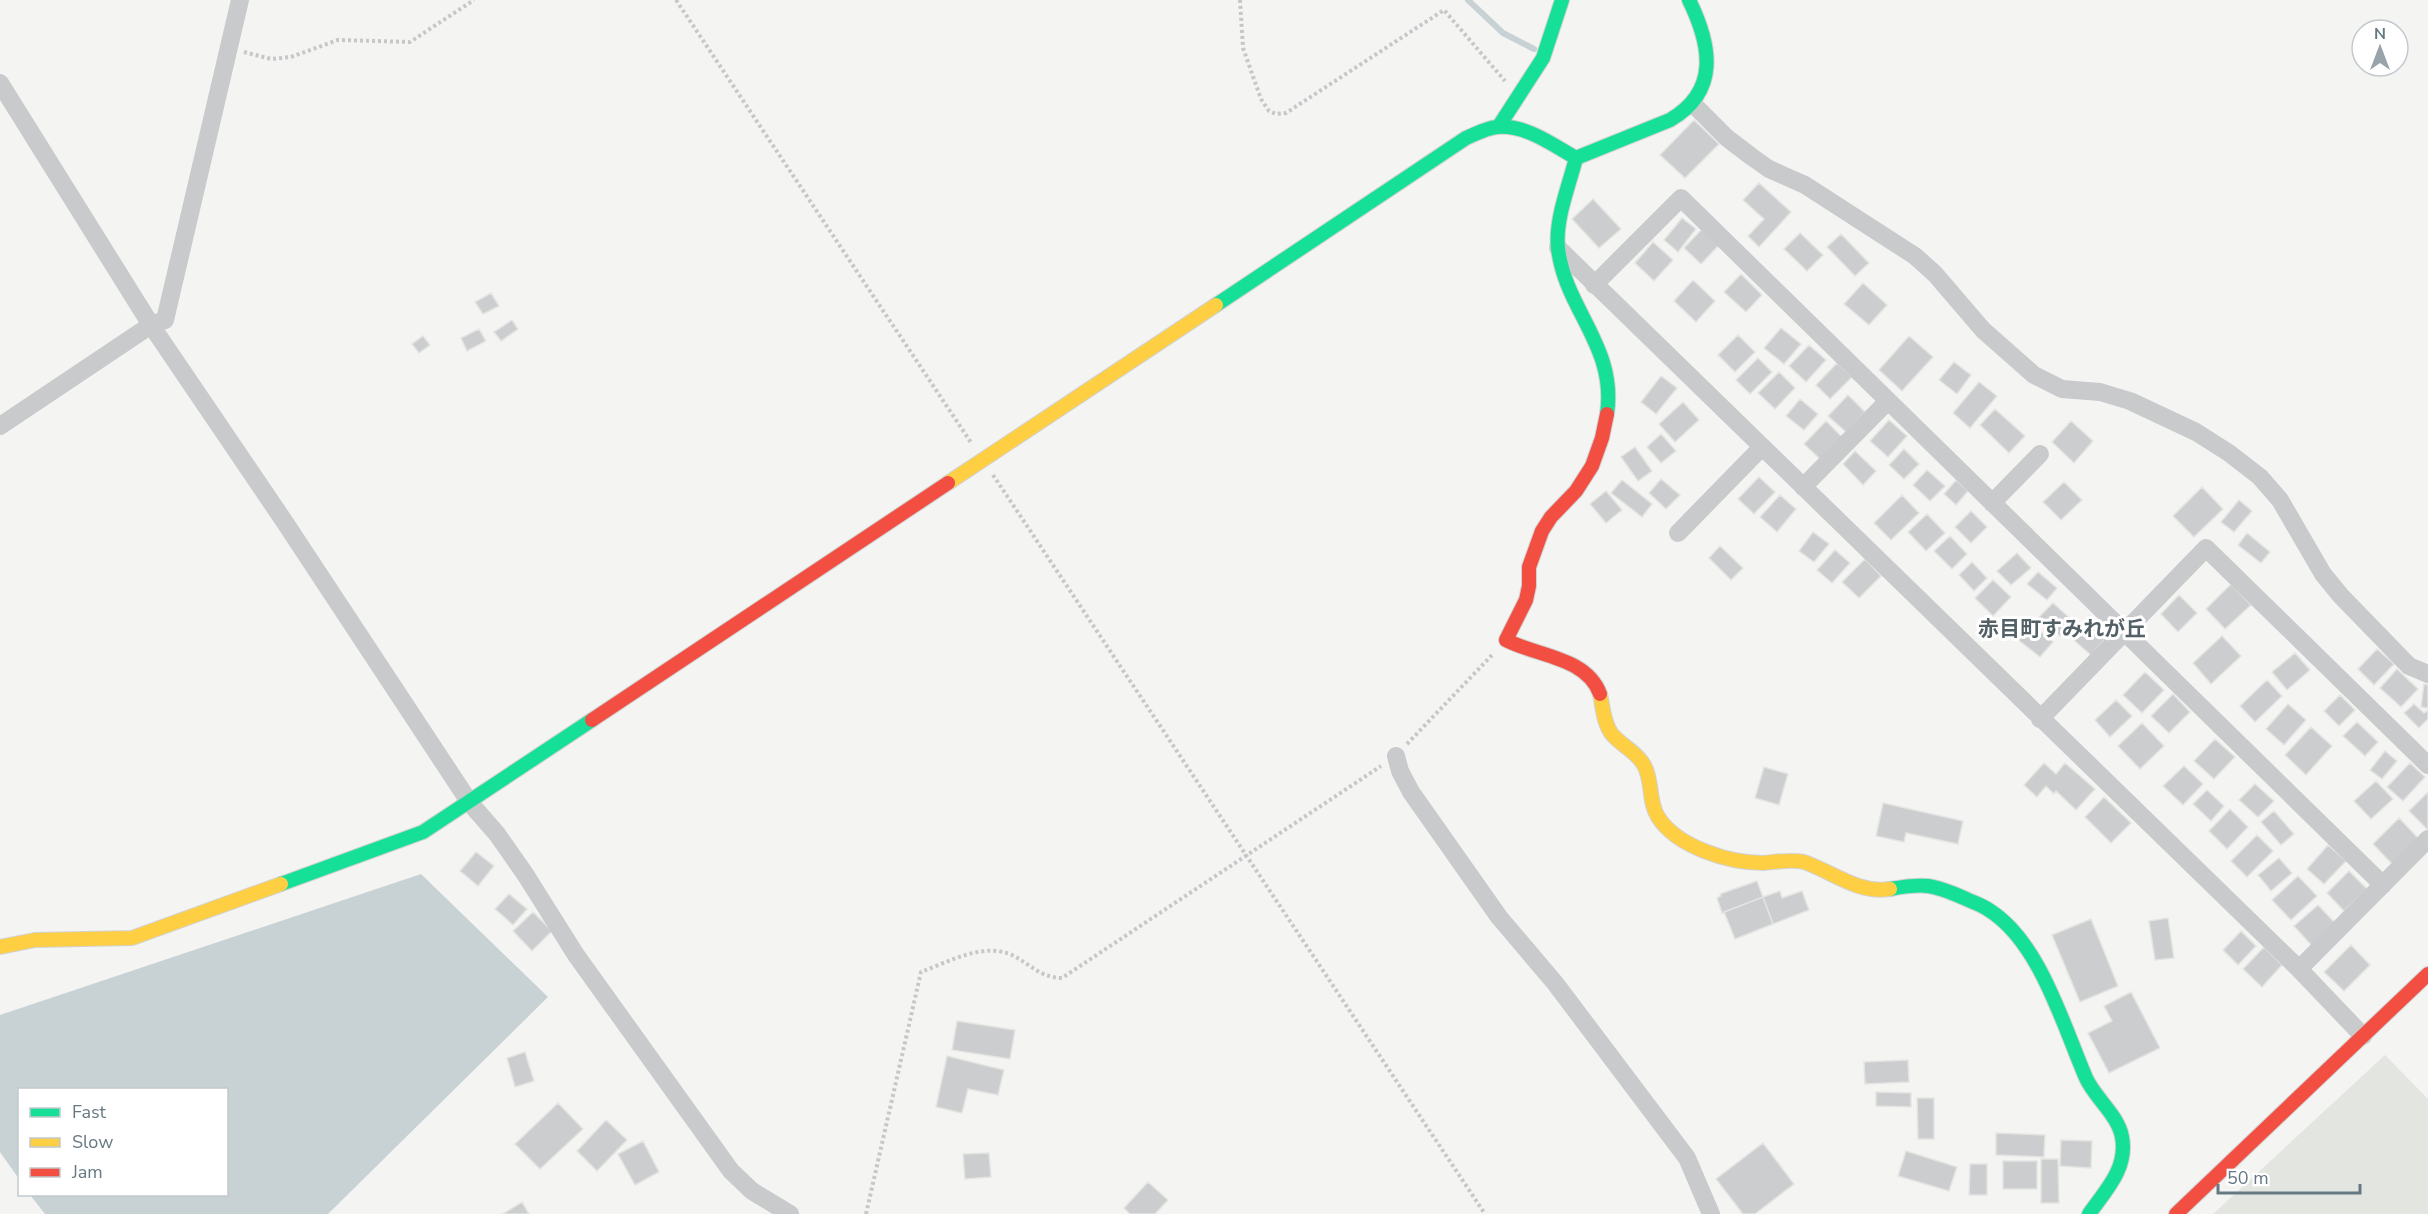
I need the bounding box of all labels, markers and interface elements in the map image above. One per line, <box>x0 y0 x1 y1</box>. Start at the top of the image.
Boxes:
north arrow <box>2350 18 2410 78</box>
text: N <box>2374 23 2386 45</box>
district label: 赤目町すみれが丘 <box>1978 615 2146 643</box>
legend <box>18 1088 228 1196</box>
text: Fast <box>72 1100 107 1124</box>
text: Slow <box>72 1130 113 1154</box>
scale bar <box>2218 1157 2360 1195</box>
text: Jam <box>71 1160 103 1184</box>
text: 50 m <box>2227 1166 2269 1190</box>

